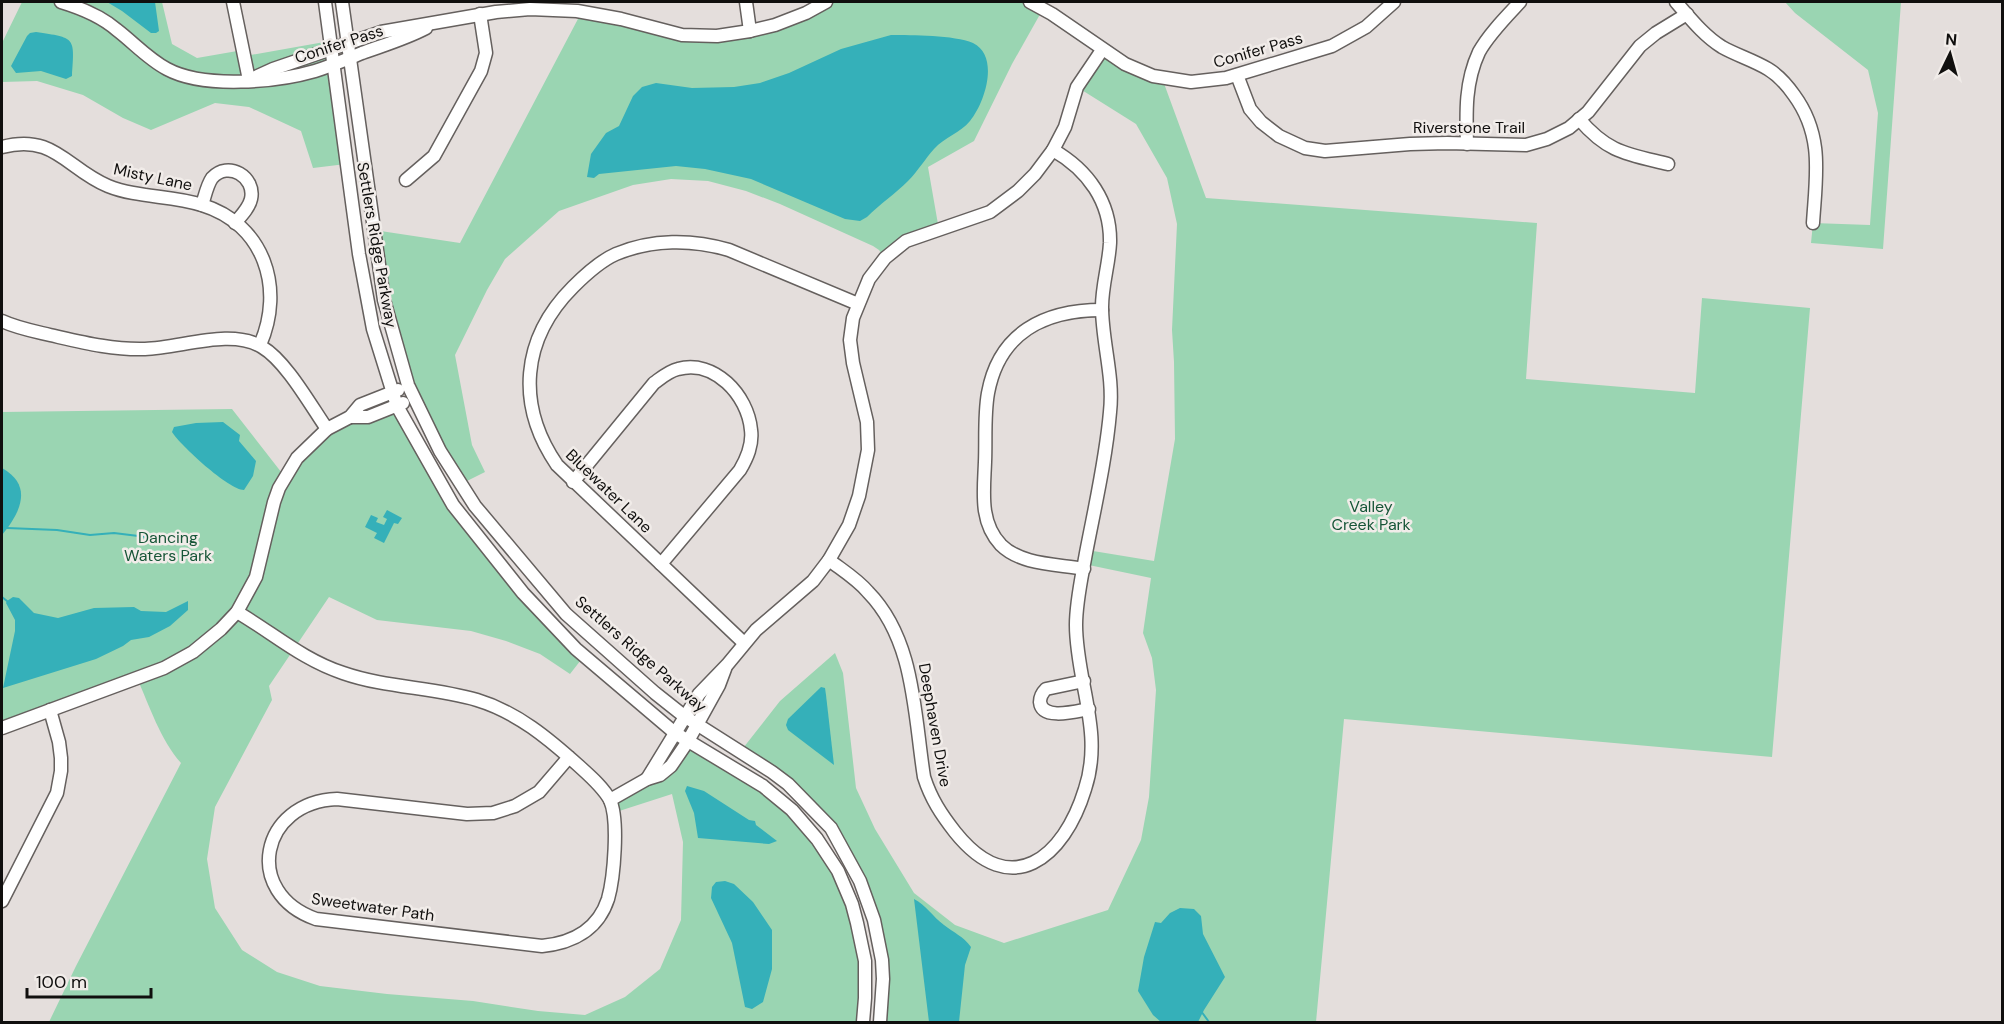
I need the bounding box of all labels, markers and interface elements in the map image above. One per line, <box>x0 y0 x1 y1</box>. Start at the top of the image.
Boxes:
street label: Conifer Pass <box>292 20 386 68</box>
north arrow <box>1920 24 1980 84</box>
street label: Conifer Pass <box>1211 27 1305 73</box>
text: N <box>1945 29 1958 51</box>
street label: Riverstone Trail <box>1413 117 1525 138</box>
street label: Misty Lane <box>112 158 194 196</box>
street label: Settlers Ridge Parkway <box>352 161 402 330</box>
street label: Bluewater Lane <box>561 444 657 538</box>
park label: Valley Creek Park <box>1331 496 1411 535</box>
park label: Dancing Waters Park <box>124 527 212 566</box>
street label: Settlers Ridge Parkway <box>571 591 711 717</box>
street label: Deephaven Drive <box>914 662 956 788</box>
street label: Sweetwater Path <box>310 888 436 926</box>
scale bar <box>27 961 152 999</box>
text: 100 m <box>36 970 87 994</box>

